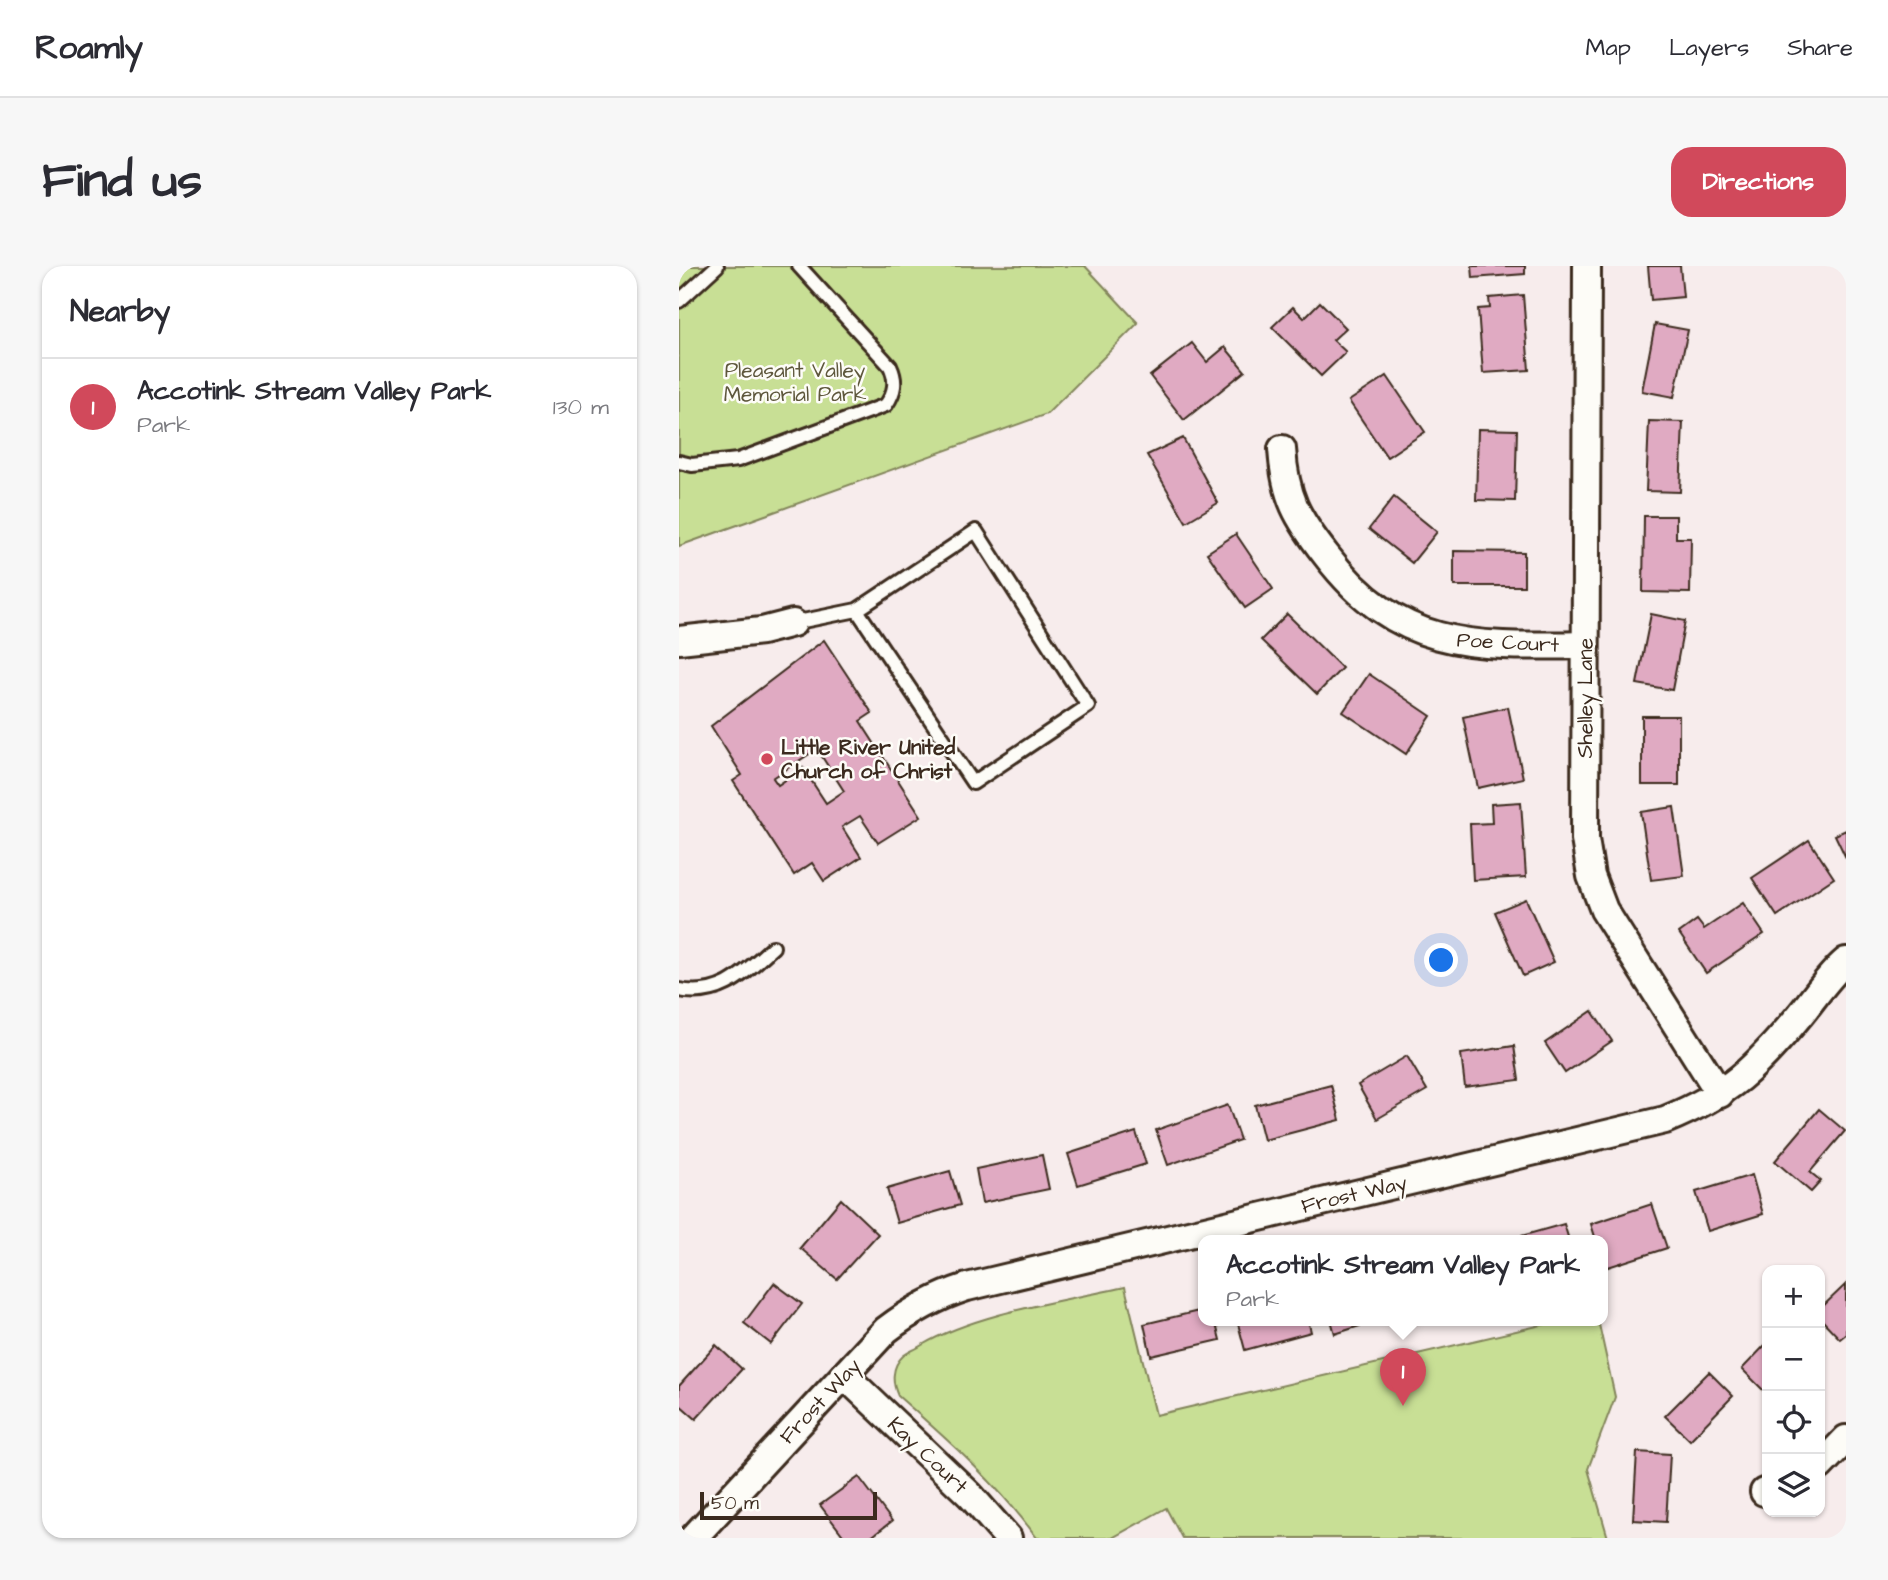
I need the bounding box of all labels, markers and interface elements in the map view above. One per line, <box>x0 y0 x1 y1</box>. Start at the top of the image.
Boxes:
text: Roamly <box>35 25 143 71</box>
text: Map <box>1586 31 1631 65</box>
text: Layers <box>1669 31 1749 65</box>
text: Share <box>1787 31 1853 65</box>
button: Directions <box>1671 147 1846 217</box>
text: Find us <box>42 148 202 216</box>
text: Nearby <box>70 291 170 333</box>
park label: Pleasant Valley Memorial Park <box>724 356 866 409</box>
text: Accotink Stream Valley Park <box>137 373 491 409</box>
text: 1 <box>92 391 94 423</box>
text: 130 m <box>553 391 609 423</box>
text: Park <box>137 409 190 441</box>
street label: Poe Court <box>1456 625 1560 660</box>
street label: Shelley Lane <box>1571 638 1602 758</box>
place label: Little River United Church of Christ <box>781 733 955 786</box>
marker: Little River United Church of Christ <box>759 751 775 767</box>
your location <box>1424 943 1458 977</box>
street label: Frost Way <box>1299 1168 1411 1223</box>
popup <box>1198 1235 1608 1326</box>
text: Accotink Stream Valley Park <box>1226 1247 1580 1283</box>
map controls <box>1762 1265 1825 1517</box>
button: + <box>1762 1265 1825 1328</box>
text: Park <box>1226 1283 1279 1315</box>
button: − <box>1762 1328 1825 1391</box>
pin: 1 <box>1380 1348 1426 1406</box>
street label: Frost Way <box>773 1352 869 1452</box>
button: locate <box>1762 1391 1825 1454</box>
street label: Kay Court <box>880 1410 975 1502</box>
button: layers <box>1762 1454 1825 1517</box>
scale bar <box>700 1489 877 1521</box>
text: 50 m <box>711 1490 759 1517</box>

